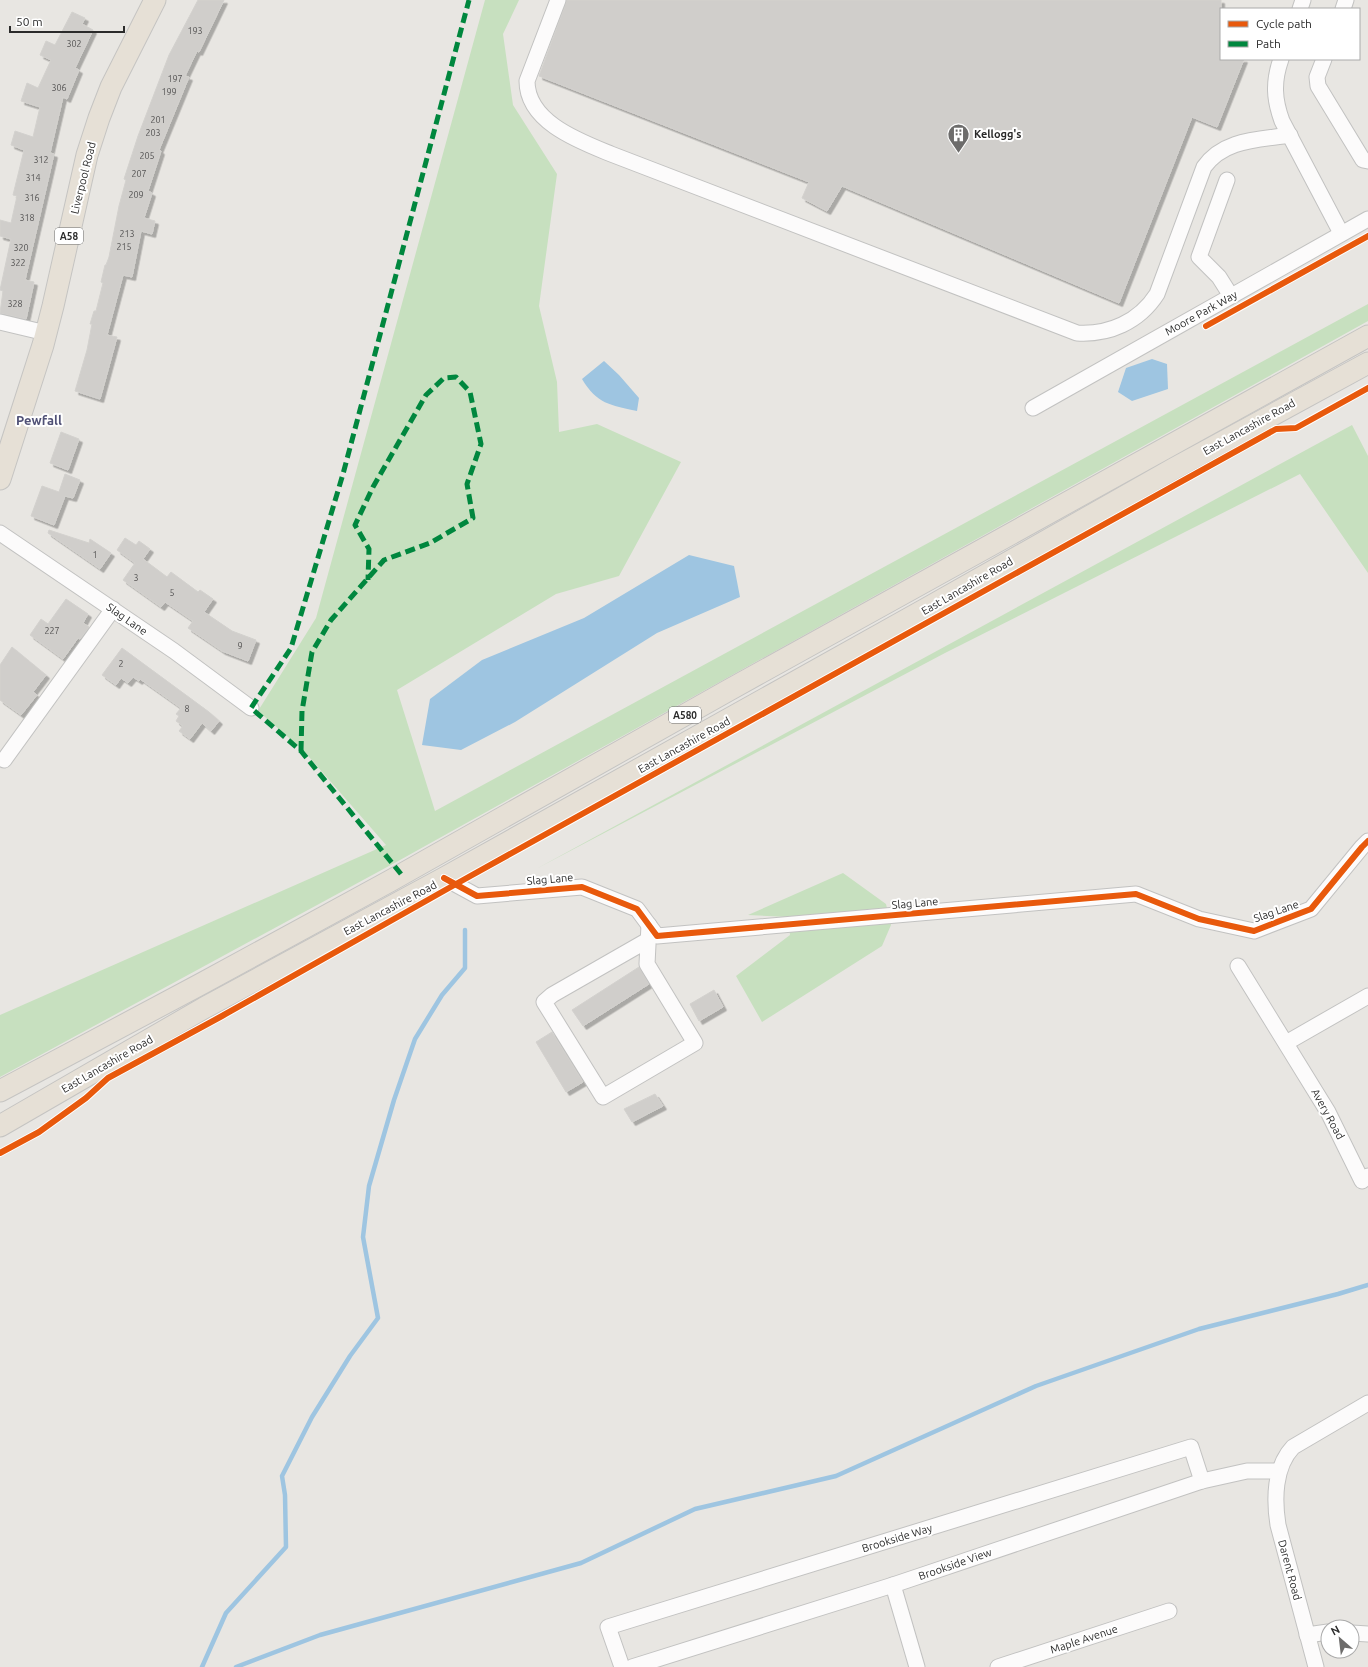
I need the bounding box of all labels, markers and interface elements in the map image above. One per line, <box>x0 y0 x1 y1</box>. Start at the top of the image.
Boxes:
scale bar <box>10 8 124 34</box>
legend <box>1220 8 1360 60</box>
text: 50 m <box>16 15 43 28</box>
text: Cycle path <box>1256 17 1312 30</box>
house number: 193 <box>187 26 203 36</box>
text: Path <box>1256 37 1281 50</box>
house number: 302 <box>66 39 82 49</box>
house number: 197 <box>167 74 183 84</box>
house number: 306 <box>51 83 67 93</box>
house number: 199 <box>161 87 177 97</box>
house number: 201 <box>150 115 166 125</box>
building icon: Kellogg's <box>945 121 971 154</box>
house number: 203 <box>145 128 161 138</box>
place label: Kellogg's <box>974 128 1021 140</box>
street label: Liverpool Road <box>68 141 98 215</box>
house number: 205 <box>139 151 155 161</box>
house number: 312 <box>33 155 49 165</box>
house number: 207 <box>131 169 147 179</box>
house number: 314 <box>25 173 41 183</box>
house number: 209 <box>128 190 144 200</box>
house number: 316 <box>24 193 40 203</box>
house number: 318 <box>19 213 35 223</box>
road number: A58 <box>55 228 83 244</box>
house number: 213 <box>119 229 135 239</box>
house number: 215 <box>116 242 132 252</box>
house number: 320 <box>13 243 29 253</box>
house number: 322 <box>10 258 26 268</box>
street label: Moore Park Way <box>1163 288 1240 338</box>
house number: 328 <box>7 299 23 309</box>
street label: East Lancashire Road <box>1201 397 1297 457</box>
district label: Pewfall <box>16 413 62 427</box>
house number: 1 <box>92 550 98 560</box>
street label: East Lancashire Road <box>919 555 1015 617</box>
house number: 3 <box>133 573 139 583</box>
house number: 5 <box>169 588 175 598</box>
street label: Slag Lane <box>104 601 150 637</box>
house number: 227 <box>44 626 60 636</box>
house number: 9 <box>237 641 243 651</box>
house number: 2 <box>118 659 124 669</box>
house number: 8 <box>184 704 190 714</box>
road number: A580 <box>669 707 701 723</box>
street label: East Lancashire Road <box>636 715 732 775</box>
street label: Slag Lane <box>526 871 574 887</box>
street label: East Lancashire Road <box>341 878 439 938</box>
street label: Slag Lane <box>891 895 939 911</box>
street label: Slag Lane <box>1252 898 1300 924</box>
street label: East Lancashire Road <box>59 1033 155 1095</box>
street label: Avery Road <box>1309 1087 1347 1141</box>
street label: Brookside Way <box>860 1521 934 1554</box>
street label: Darent Road <box>1276 1538 1304 1602</box>
street label: Brookside View <box>917 1546 994 1582</box>
north arrow <box>1320 1619 1360 1659</box>
street label: Maple Avenue <box>1049 1622 1119 1656</box>
text: N <box>1329 1623 1342 1637</box>

